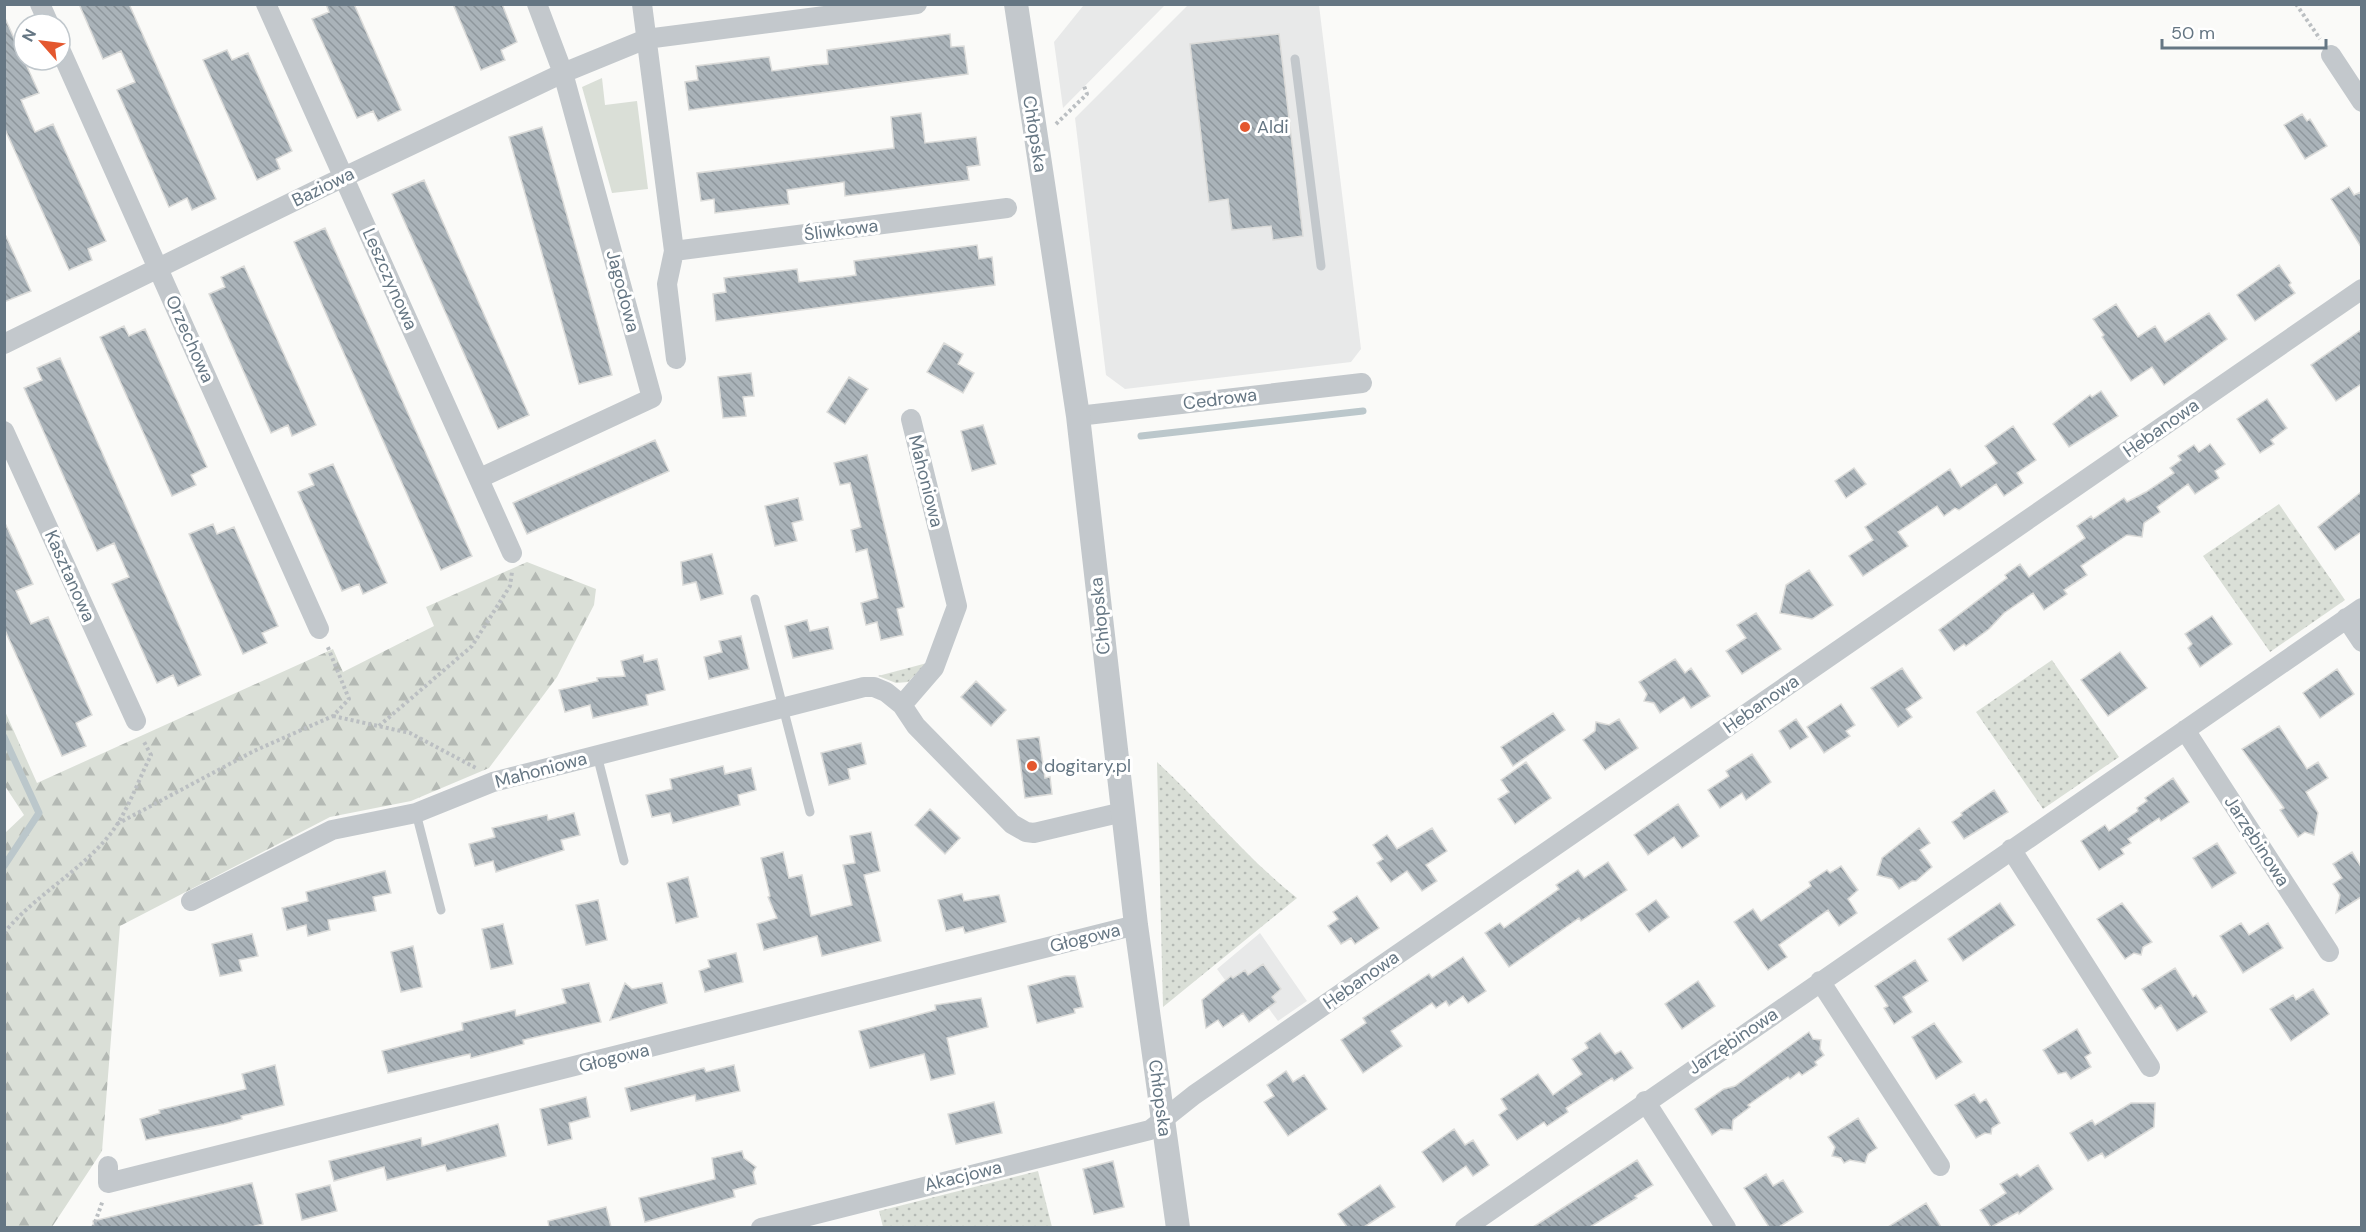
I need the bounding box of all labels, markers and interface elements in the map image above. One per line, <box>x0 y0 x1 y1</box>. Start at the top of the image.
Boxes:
north arrow <box>12 12 72 72</box>
scale bar <box>2162 12 2326 50</box>
text: 50 m <box>2171 21 2215 45</box>
text: N <box>17 25 41 45</box>
street label: Chłopska <box>1017 94 1053 174</box>
place label: Aldi <box>1257 115 1289 139</box>
marker: Aldi <box>1238 120 1252 134</box>
street label: Baziowa <box>288 162 358 212</box>
street label: Śliwkowa <box>803 214 879 246</box>
street label: Leszczynowa <box>357 224 423 334</box>
street label: Jagodowa <box>601 247 645 335</box>
street label: Orzechowa <box>160 292 220 386</box>
street label: Cedrowa <box>1182 383 1258 415</box>
street label: Hebanowa <box>2118 393 2204 463</box>
street label: Mahoniowa <box>903 432 949 530</box>
street label: Kasztanowa <box>39 526 101 626</box>
street label: Chłopska <box>1084 576 1116 656</box>
street label: Hebanowa <box>1718 669 1804 739</box>
street label: Mahoniowa <box>492 746 590 794</box>
place label: dogitary.pl <box>1044 754 1131 778</box>
marker: dogitary.pl <box>1025 759 1039 773</box>
street label: Jarzębinowa <box>2219 791 2295 891</box>
street label: Głogowa <box>1047 918 1123 958</box>
street label: Hebanowa <box>1318 945 1404 1015</box>
street label: Jarzębinowa <box>1683 1002 1783 1080</box>
street label: Głogowa <box>576 1038 652 1078</box>
street label: Chłopska <box>1143 1058 1177 1138</box>
street label: Akacjowa <box>922 1155 1004 1197</box>

